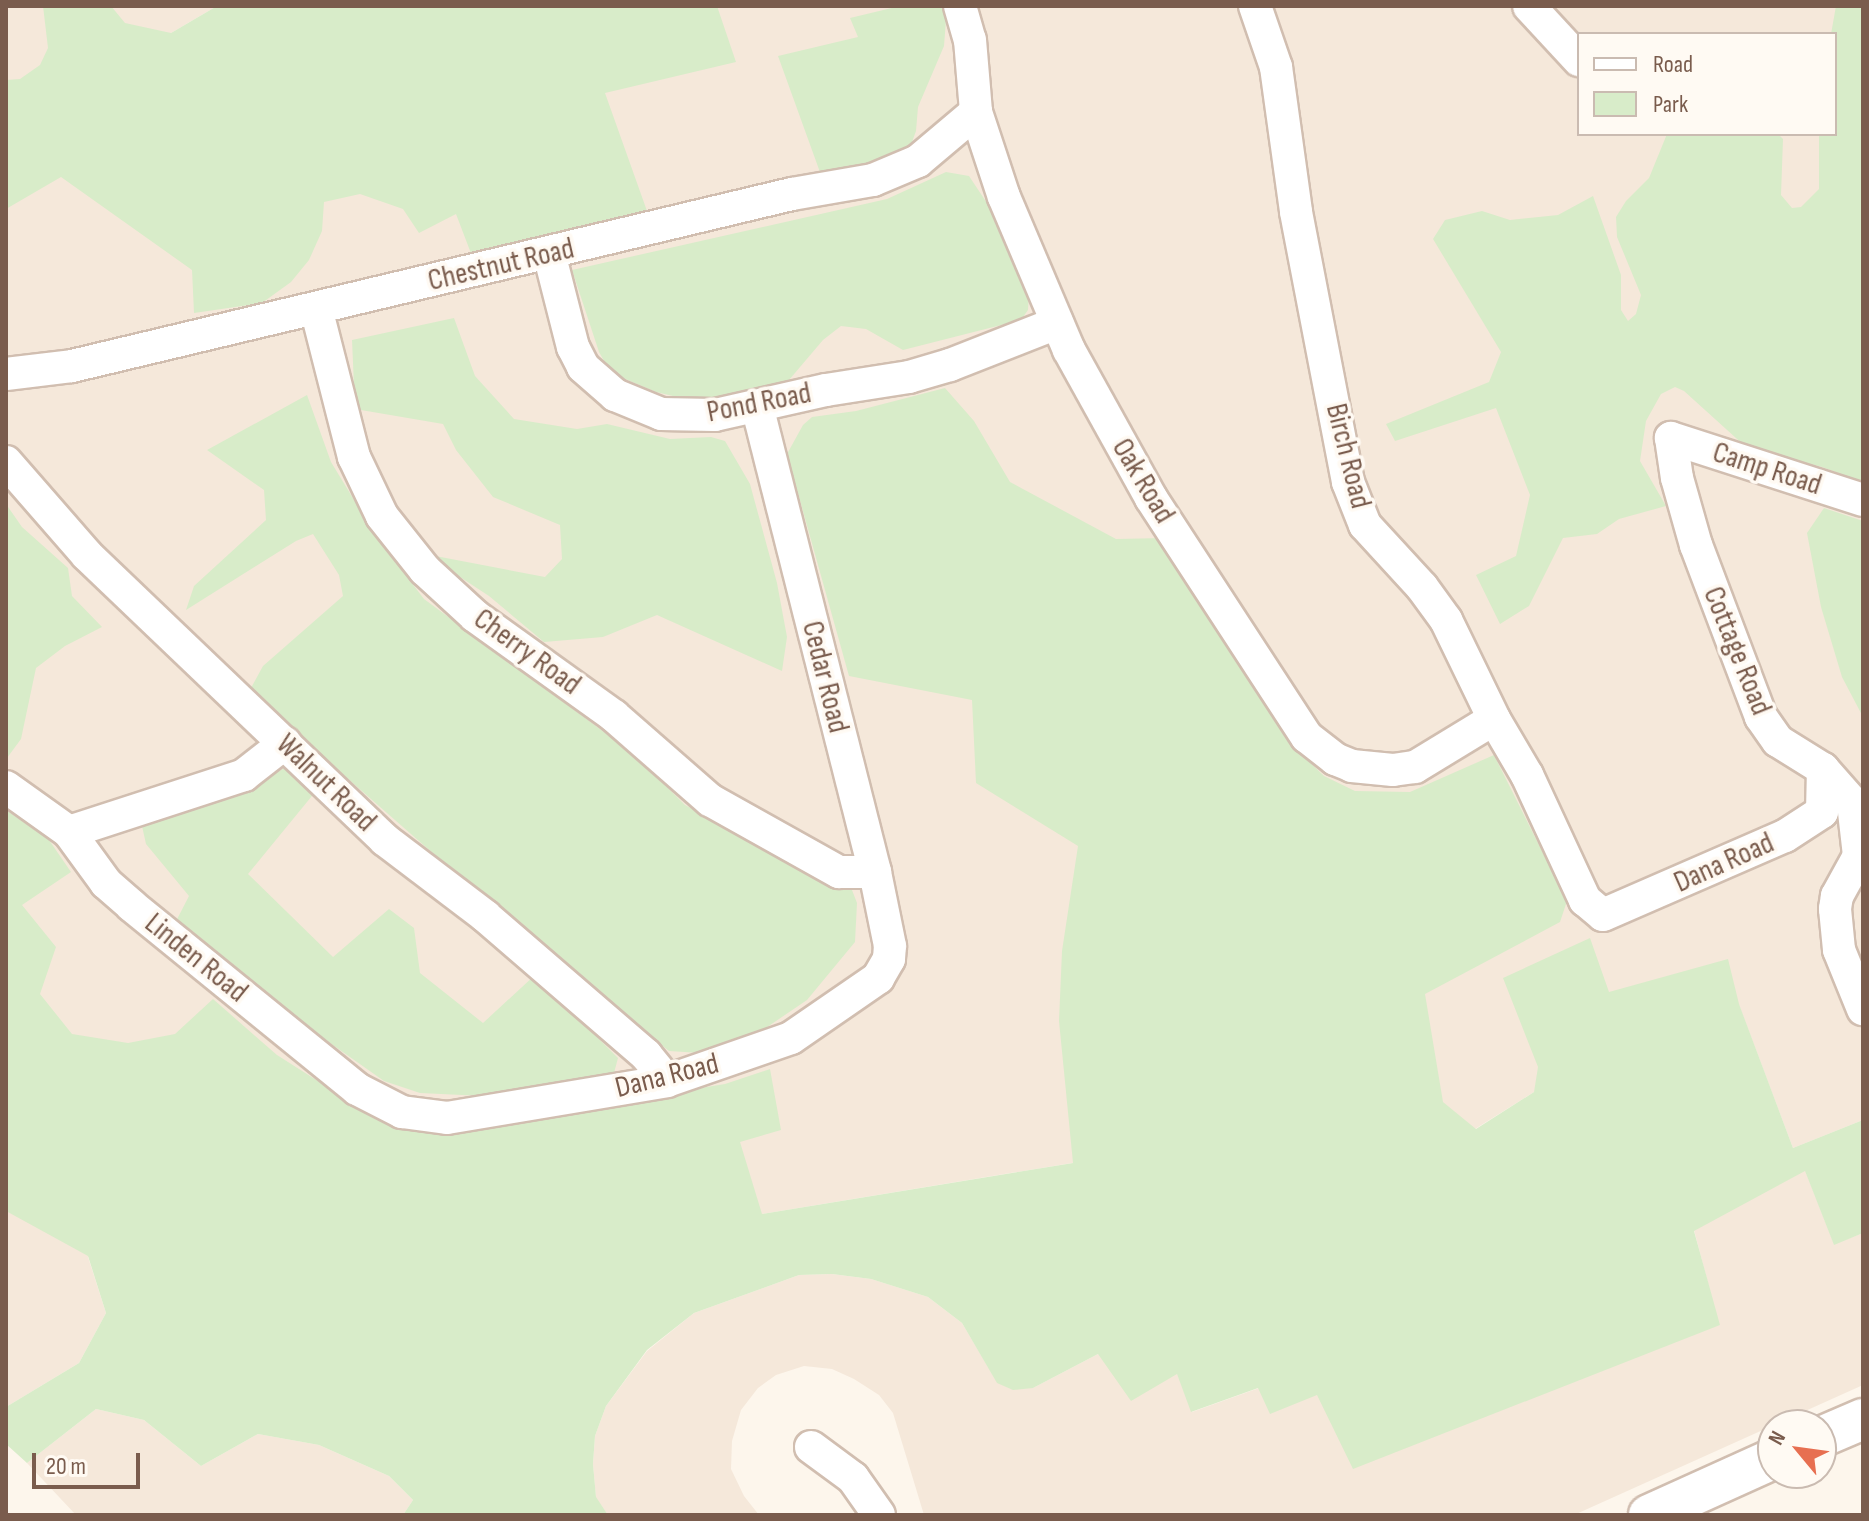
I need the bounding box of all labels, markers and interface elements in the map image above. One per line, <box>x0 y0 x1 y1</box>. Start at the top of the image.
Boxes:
legend <box>1577 32 1837 136</box>
text: Road <box>1653 50 1693 79</box>
text: Park <box>1653 90 1688 119</box>
street label: Chestnut Road <box>425 231 577 299</box>
street label: Pond Road <box>704 375 814 431</box>
street label: Birch Road <box>1318 400 1378 512</box>
street label: Oak Road <box>1104 432 1182 530</box>
street label: Camp Road <box>1708 435 1826 503</box>
street label: Cottage Road <box>1695 582 1779 720</box>
street label: Cherry Road <box>467 601 587 703</box>
street label: Cedar Road <box>794 617 856 737</box>
street label: Walnut Road <box>268 727 384 839</box>
street label: Dana Road <box>1669 825 1779 901</box>
street label: Linden Road <box>137 906 255 1010</box>
street label: Dana Road <box>612 1046 722 1106</box>
north arrow <box>1757 1409 1837 1489</box>
text: N <box>1763 1426 1792 1450</box>
scale bar <box>36 1437 144 1487</box>
text: 20 m <box>46 1452 86 1481</box>

